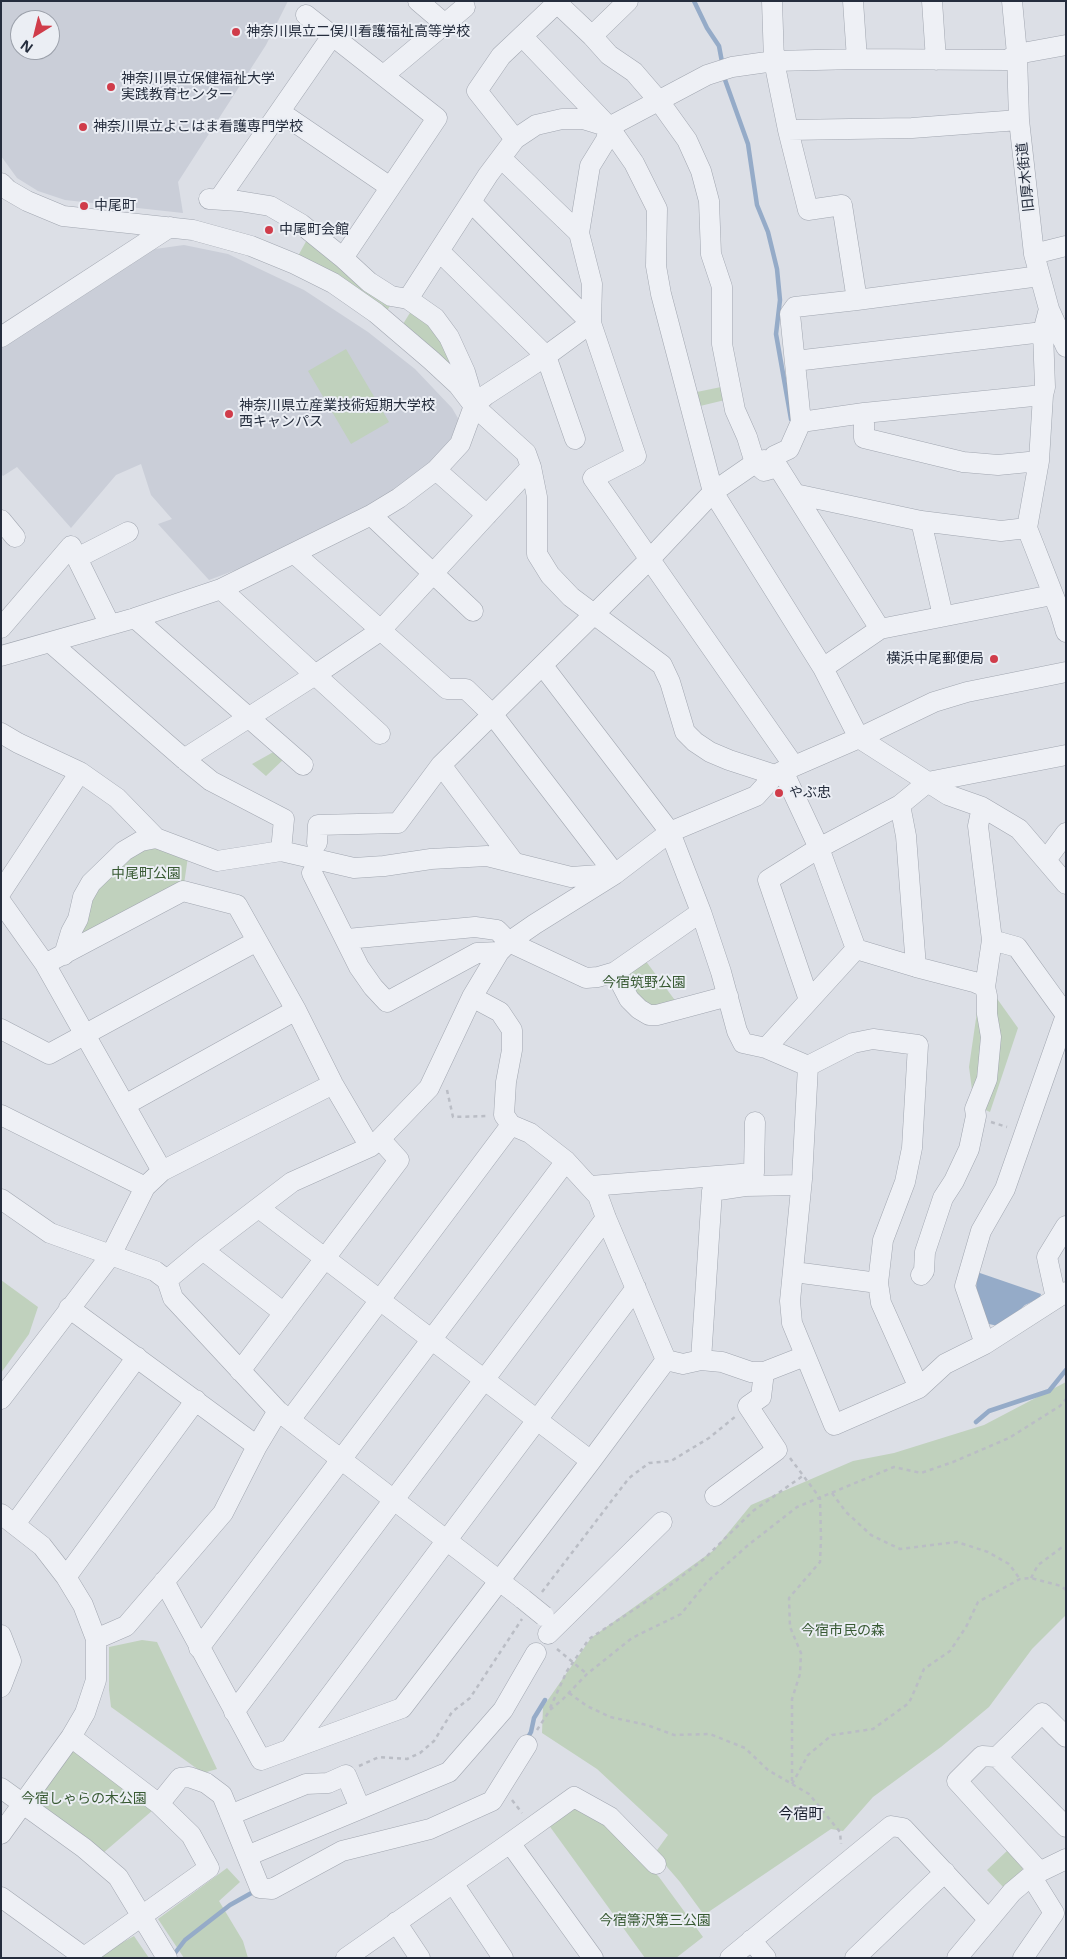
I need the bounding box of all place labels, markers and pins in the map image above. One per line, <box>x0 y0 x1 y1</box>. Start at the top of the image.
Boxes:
place label: 神奈川県立二俣川看護福祉高等学校 <box>246 24 470 40</box>
marker: 神奈川県立二俣川看護福祉高等学校 <box>230 26 242 38</box>
place label: 神奈川県立保健福祉大学 実践教育センター <box>121 71 275 104</box>
marker: 神奈川県立保健福祉大学 実践教育センター <box>105 81 117 93</box>
place label: 神奈川県立よこはま看護専門学校 <box>93 119 303 135</box>
marker: 神奈川県立よこはま看護専門学校 <box>77 121 89 133</box>
place label: 中尾町 <box>94 198 136 214</box>
marker: 中尾町 <box>78 200 90 212</box>
place label: 中尾町会館 <box>279 222 349 238</box>
marker: 中尾町会館 <box>263 224 275 236</box>
place label: 神奈川県立産業技術短期大学校 西キャンパス <box>239 398 435 431</box>
marker: 神奈川県立産業技術短期大学校 西キャンパス <box>223 408 235 420</box>
place label: 横浜中尾郵便局 <box>886 651 984 667</box>
marker: 横浜中尾郵便局 <box>988 653 1000 665</box>
place label: やぶ忠 <box>789 785 831 801</box>
marker: やぶ忠 <box>773 787 785 799</box>

